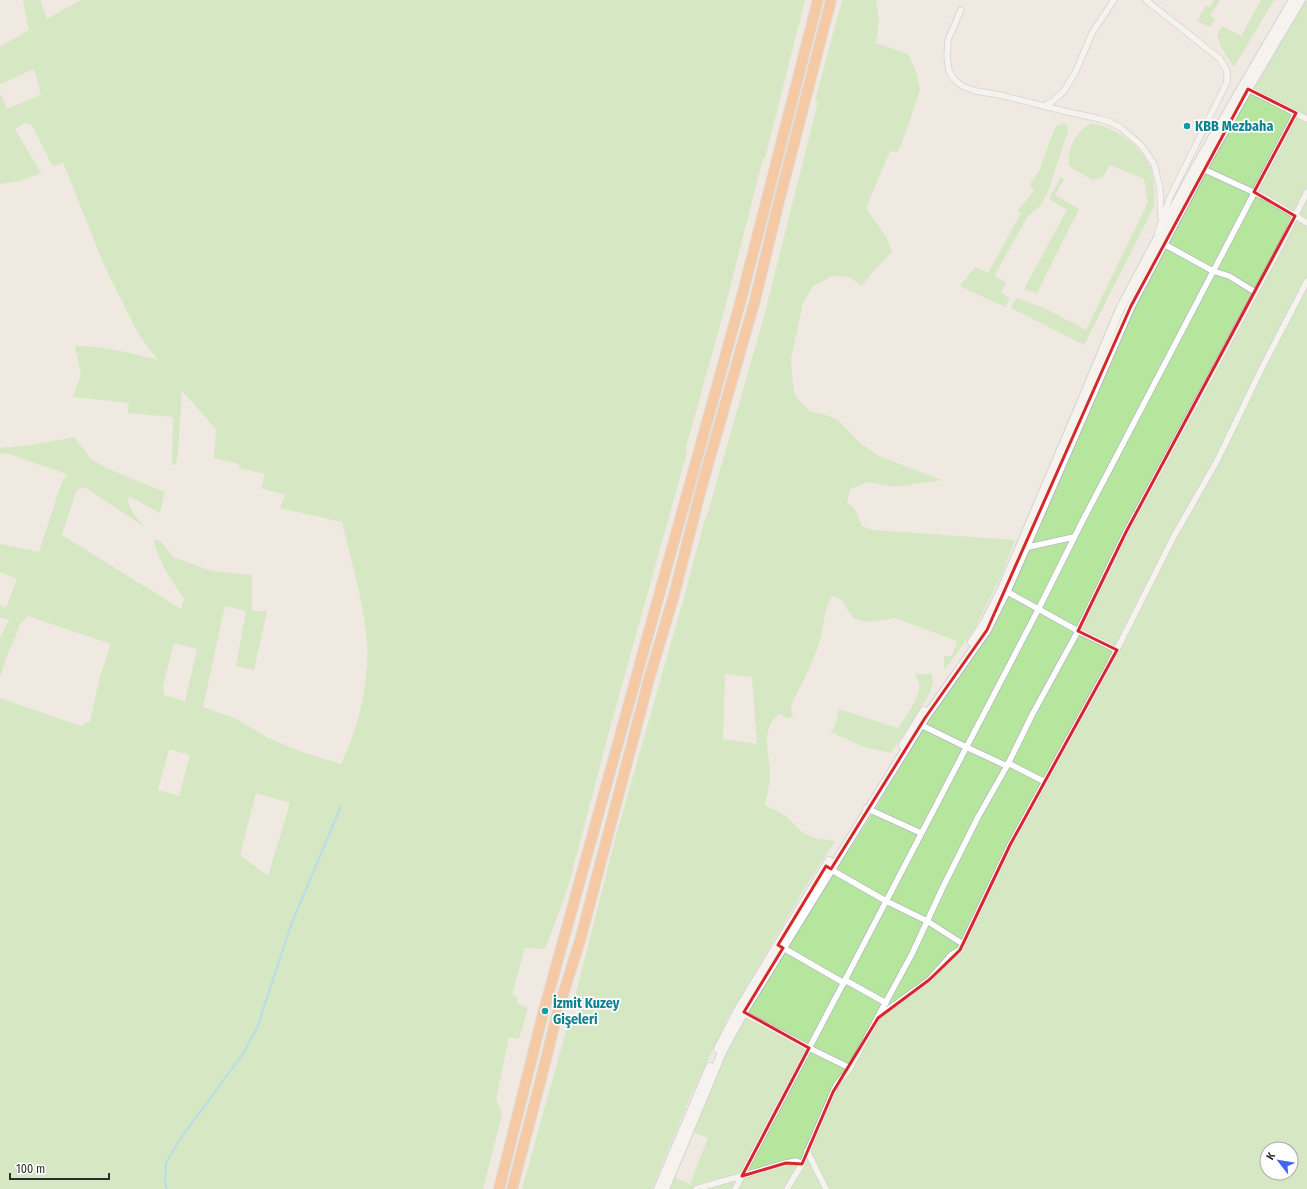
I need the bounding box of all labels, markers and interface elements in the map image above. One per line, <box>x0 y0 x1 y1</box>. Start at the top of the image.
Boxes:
place label: KBB Mezbaha <box>1195 118 1273 135</box>
marker: KBB Mezbaha <box>1182 121 1192 131</box>
place label: İzmit Kuzey Gişeleri <box>553 994 620 1029</box>
marker: İzmit Kuzey Gişeleri <box>540 1006 550 1016</box>
north arrow <box>1259 1141 1299 1181</box>
text: K <box>1264 1150 1278 1162</box>
scale bar <box>10 1155 109 1181</box>
text: 100 m <box>16 1162 45 1176</box>

